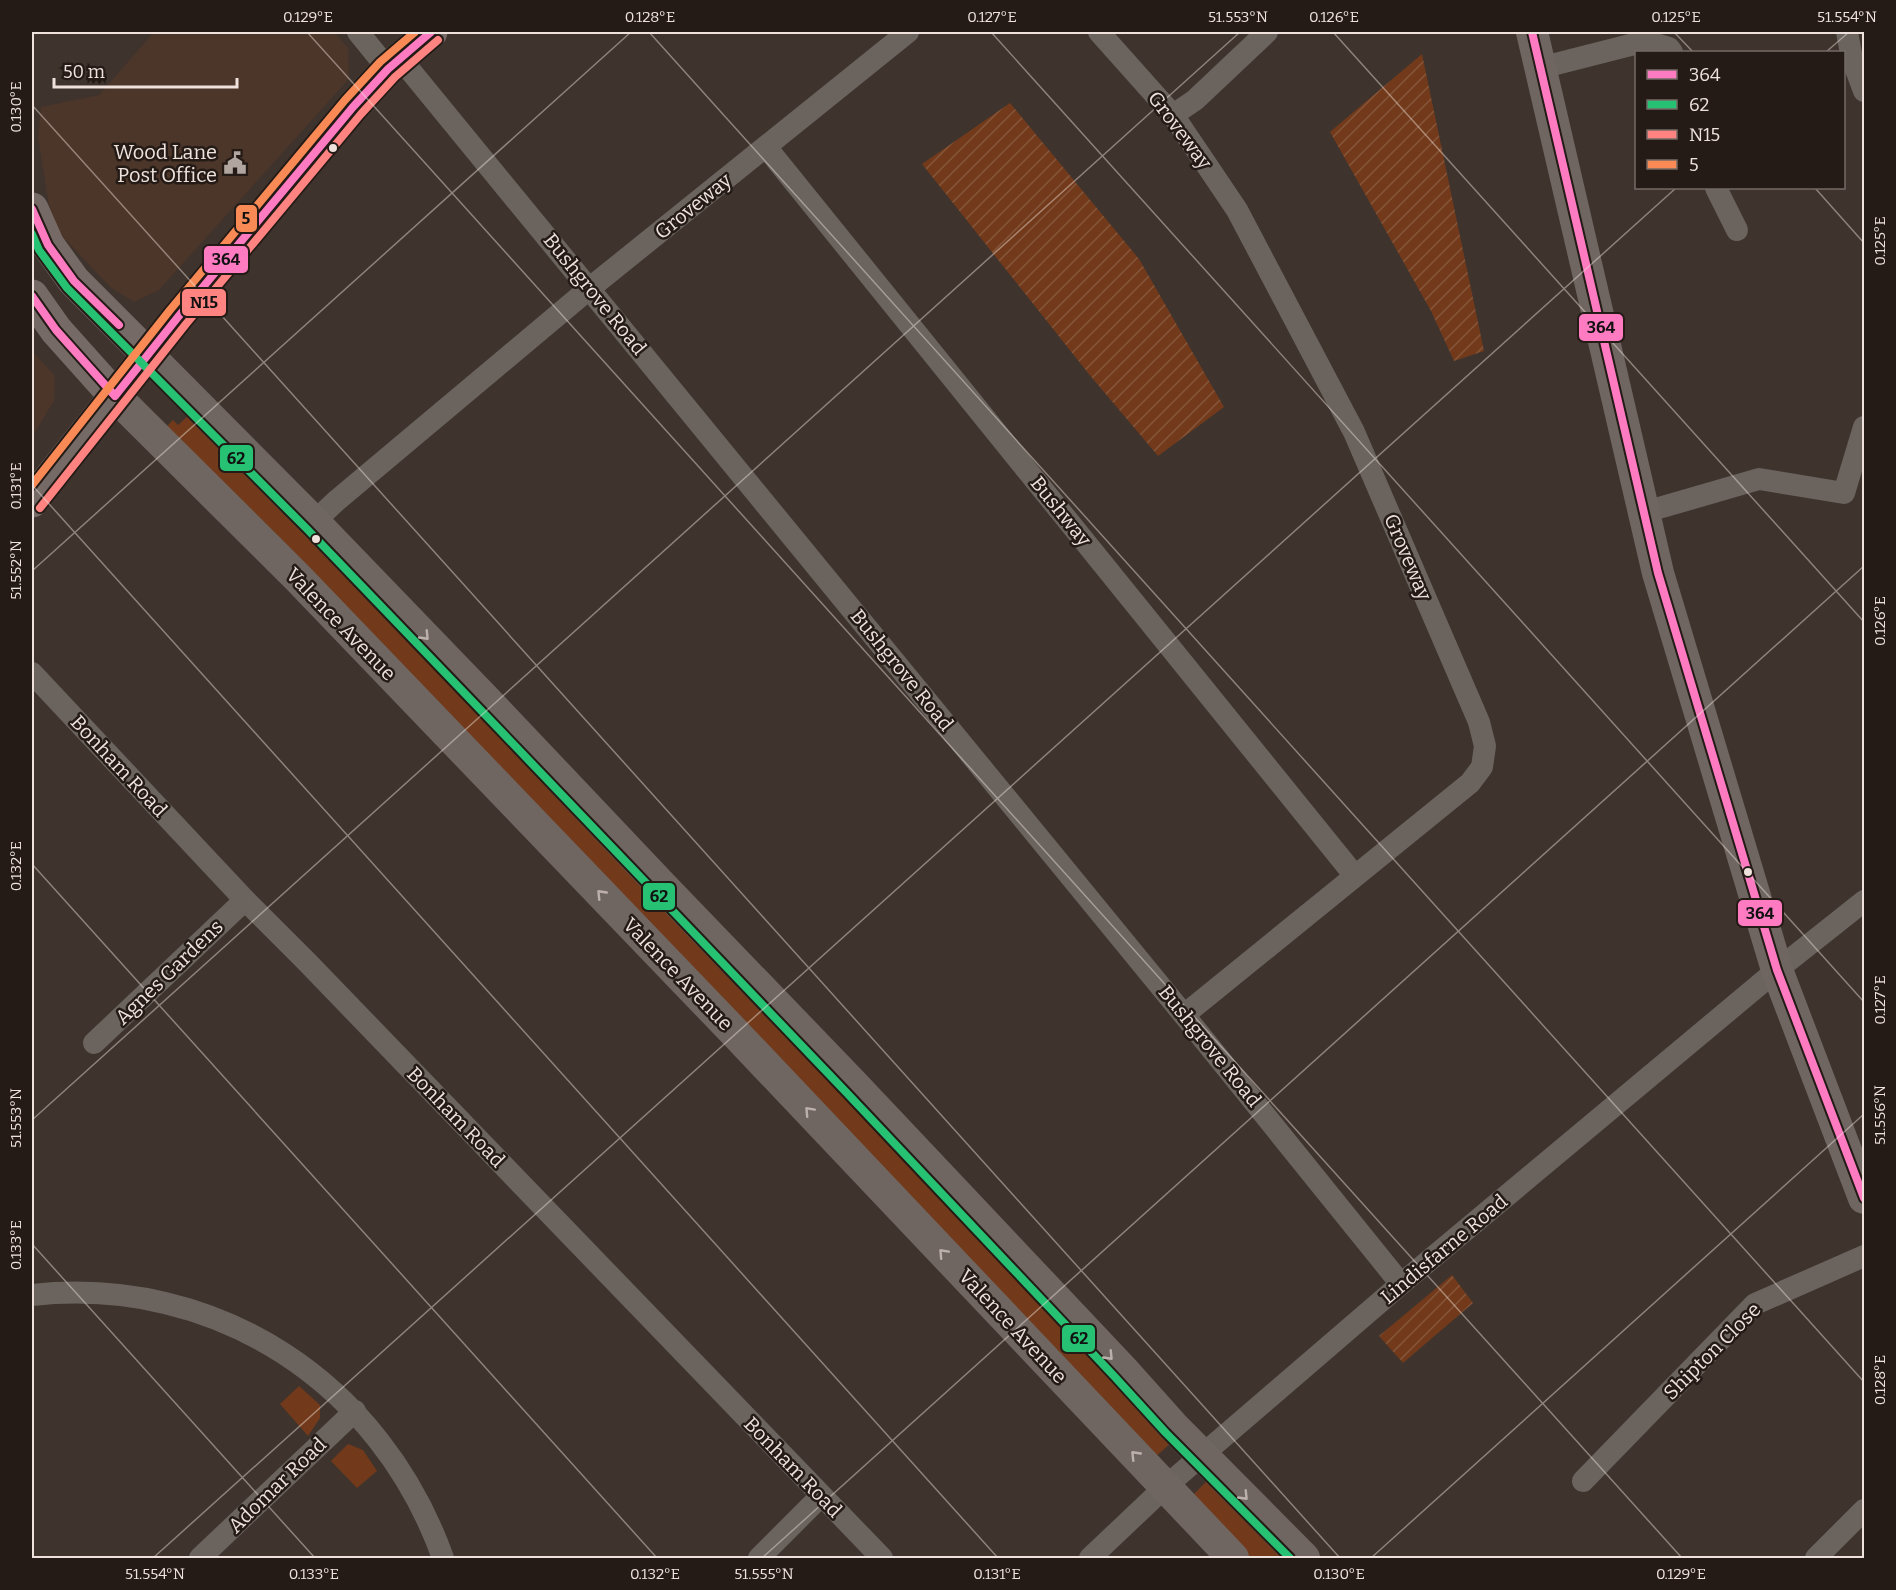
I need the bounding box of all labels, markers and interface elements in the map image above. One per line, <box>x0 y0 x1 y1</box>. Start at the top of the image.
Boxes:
text: 0.129°E <box>283 8 333 26</box>
text: 0.128°E <box>625 8 675 26</box>
text: 0.127°E <box>967 8 1017 26</box>
text: 51.553°N <box>1208 8 1268 26</box>
text: 0.126°E <box>1309 8 1359 26</box>
text: 0.125°E <box>1651 8 1701 26</box>
text: 51.554°N <box>1817 8 1877 26</box>
scale bar <box>54 51 237 89</box>
legend <box>1635 51 1845 189</box>
text: 50 m <box>63 61 105 83</box>
text: 364 <box>1689 64 1721 86</box>
text: 0.130°E <box>7 81 25 133</box>
street label: Groveway <box>1143 86 1217 174</box>
text: 62 <box>1689 94 1709 116</box>
text: N15 <box>1689 124 1720 146</box>
place label: Wood Lane Post Office <box>114 140 217 187</box>
unlabelled marker <box>327 142 339 154</box>
public building icon: Wood Lane Post Office <box>222 150 248 176</box>
text: 5 <box>1689 154 1699 176</box>
street label: Groveway <box>650 168 736 244</box>
line badge: 5 <box>235 204 258 233</box>
text: 5 <box>242 209 251 228</box>
text: 0.125°E <box>1871 216 1889 266</box>
street label: Bushgrove Road <box>539 228 651 360</box>
line badge: 364 <box>203 245 249 274</box>
text: 364 <box>212 250 241 269</box>
line badge: N15 <box>181 288 227 317</box>
text: N15 <box>190 293 218 312</box>
line badge: 364 <box>1578 313 1624 342</box>
text: 364 <box>1587 318 1616 337</box>
line badge: 62 <box>219 444 254 472</box>
text: 62 <box>227 449 245 468</box>
text: 0.131°E <box>7 462 25 510</box>
street label: Bushway <box>1026 471 1097 551</box>
street label: Groveway <box>1379 510 1437 604</box>
unlabelled marker <box>310 533 322 545</box>
text: 51.552°N <box>7 540 25 600</box>
street label: Valence Avenue <box>281 563 401 685</box>
text: 0.126°E <box>1871 596 1889 646</box>
street label: Bushgrove Road <box>846 604 958 736</box>
one-way arrow <box>417 629 428 640</box>
street label: Bonham Road <box>66 710 172 822</box>
text: 0.132°E <box>7 841 25 891</box>
unlabelled marker <box>1742 866 1754 878</box>
line badge: 62 <box>642 882 676 911</box>
text: 62 <box>650 887 668 906</box>
one-way arrow <box>598 891 609 902</box>
line badge: 364 <box>1737 899 1783 927</box>
text: 364 <box>1746 904 1775 923</box>
street label: Valence Avenue <box>618 913 738 1035</box>
street label: Agnes Gardens <box>110 915 228 1029</box>
text: 0.127°E <box>1871 975 1889 1025</box>
street label: Bushgrove Road <box>1154 980 1266 1112</box>
street label: Bonham Road <box>402 1062 510 1172</box>
text: 51.556°N <box>1871 1085 1889 1145</box>
text: 51.553°N <box>7 1088 25 1148</box>
one-way arrow <box>805 1108 816 1118</box>
street label: Lindisfarne Road <box>1376 1189 1512 1309</box>
text: 0.133°E <box>7 1220 25 1270</box>
one-way arrow <box>939 1249 950 1259</box>
street label: Valence Avenue <box>954 1264 1072 1388</box>
street label: Shipton Close <box>1658 1297 1766 1405</box>
line badge: 62 <box>1061 1324 1096 1353</box>
text: 62 <box>1070 1329 1088 1348</box>
one-way arrow <box>1102 1348 1113 1359</box>
text: 0.128°E <box>1871 1355 1889 1405</box>
street label: Bonham Road <box>739 1412 847 1522</box>
street label: Adomar Road <box>223 1432 331 1538</box>
one-way arrow <box>1131 1452 1142 1462</box>
one-way arrow <box>1237 1490 1248 1500</box>
text: 51.554°N <box>125 1565 185 1583</box>
text: 0.133°E <box>289 1565 339 1583</box>
text: 0.132°E <box>630 1565 680 1583</box>
text: 51.555°N <box>734 1565 794 1583</box>
text: 0.131°E <box>973 1565 1021 1583</box>
text: 0.130°E <box>1313 1565 1365 1583</box>
text: 0.129°E <box>1656 1565 1706 1583</box>

